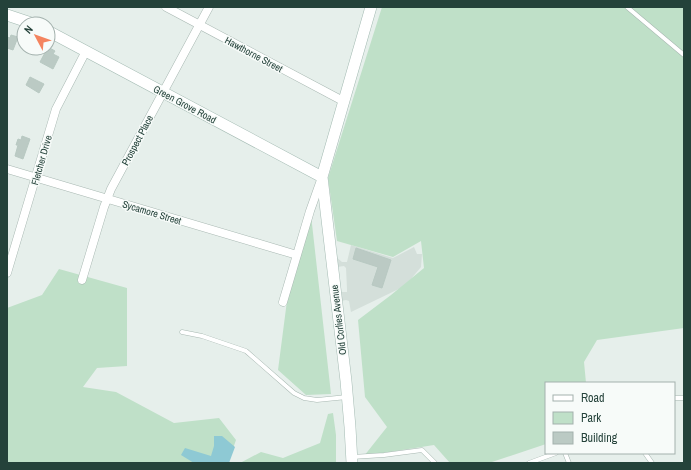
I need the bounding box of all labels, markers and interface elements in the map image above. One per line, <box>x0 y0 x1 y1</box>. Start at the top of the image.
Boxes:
north arrow <box>16 16 56 56</box>
text: N <box>21 22 36 36</box>
street label: Hawthorne Street <box>223 34 286 75</box>
street label: Green Grove Road <box>151 82 218 126</box>
street label: Prospect Place <box>119 112 156 168</box>
street label: Fletcher Drive <box>28 133 55 187</box>
street label: Sycamore Street <box>121 197 184 228</box>
street label: Old Corlies Avenue <box>328 284 349 356</box>
legend <box>545 382 675 454</box>
text: Road <box>581 390 605 406</box>
text: Park <box>581 410 601 426</box>
text: Building <box>581 430 618 446</box>

